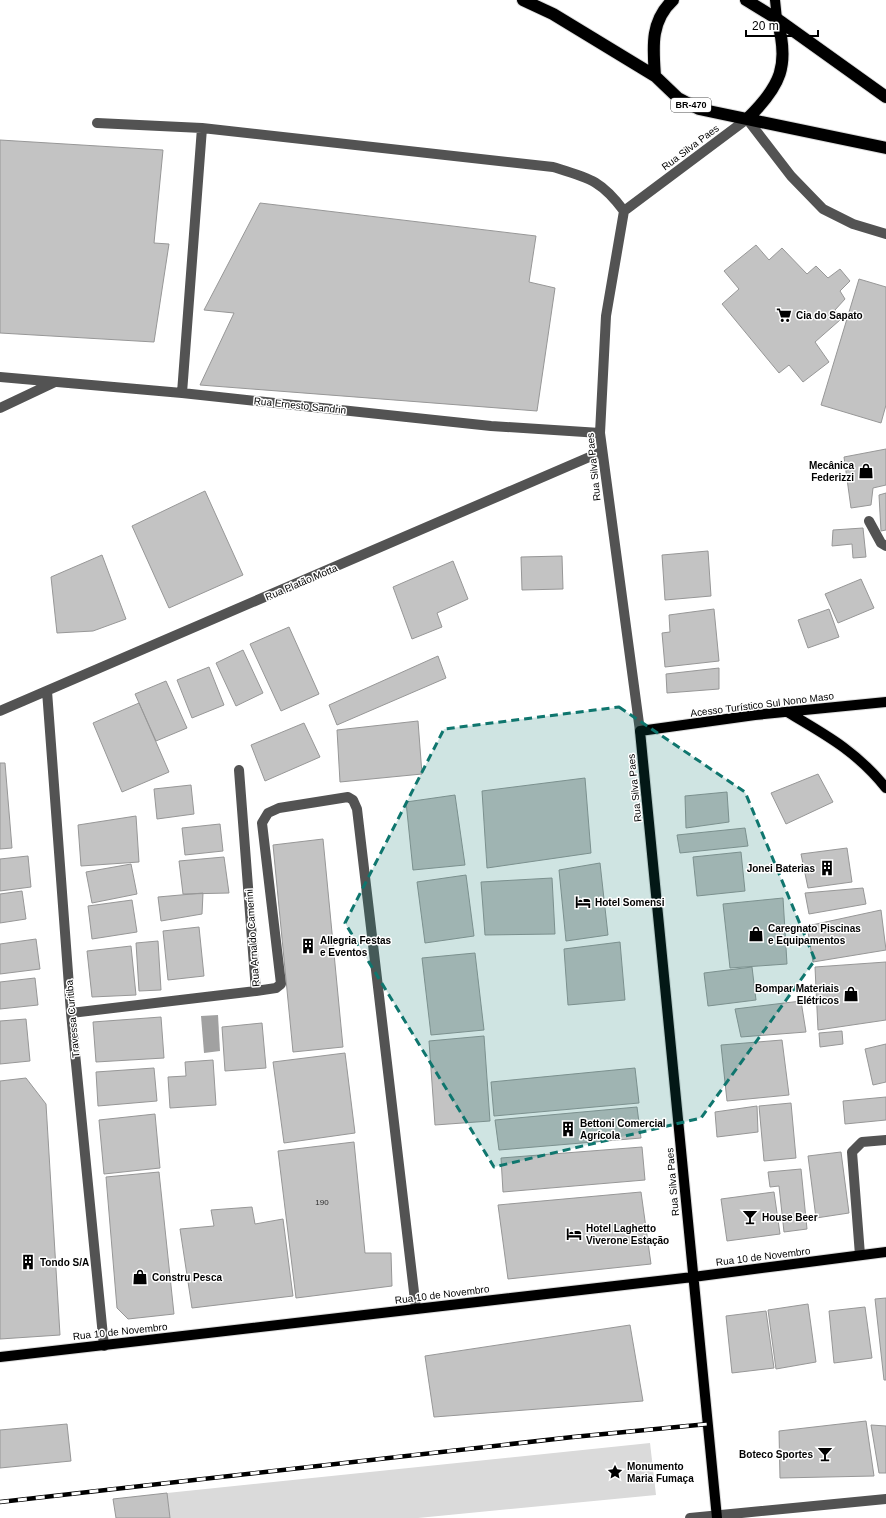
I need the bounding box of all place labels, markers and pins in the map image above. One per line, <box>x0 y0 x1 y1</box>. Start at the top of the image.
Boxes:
supermarket icon: Cia do Sapato <box>775 306 793 324</box>
place label: Cia do Sapato <box>796 310 863 321</box>
place label: Mecânica Federizzi <box>809 460 854 483</box>
shop icon: Mecânica Federizzi <box>857 462 875 480</box>
building icon: Jonei Baterias <box>818 859 836 877</box>
place label: Jonei Baterias <box>747 863 815 874</box>
hotel icon: Hotel Somensi <box>574 893 592 911</box>
place label: Hotel Somensi <box>595 897 665 908</box>
place label: Caregnato Piscinas e Equipamentos <box>768 923 861 946</box>
shop icon: Caregnato Piscinas e Equipamentos <box>747 925 765 943</box>
place label: Allegria Festas e Eventos <box>320 935 392 958</box>
building icon: Allegria Festas e Eventos <box>299 937 317 955</box>
place label: Bompar Materiais Elétricos <box>755 983 839 1006</box>
shop icon: Bompar Materiais Elétricos <box>842 985 860 1003</box>
place label: Bettoni Comercial Agrícola <box>580 1118 666 1141</box>
building icon: Bettoni Comercial Agrícola <box>559 1120 577 1138</box>
bar icon: House Beer <box>741 1208 759 1226</box>
place label: House Beer <box>762 1212 818 1223</box>
place label: Hotel Laghetto Viverone Estação <box>586 1223 669 1246</box>
hotel icon: Hotel Laghetto Viverone Estação <box>565 1225 583 1243</box>
building icon: Tondo S/A <box>19 1253 37 1271</box>
place label: Tondo S/A <box>40 1257 89 1268</box>
shop icon: Constru Pesca <box>131 1268 149 1286</box>
place label: Constru Pesca <box>152 1272 222 1283</box>
bar icon: Boteco Sportes <box>816 1445 834 1463</box>
place label: Boteco Sportes <box>739 1449 813 1460</box>
place label: Monumento Maria Fumaça <box>627 1461 694 1484</box>
place icon: Monumento Maria Fumaça <box>606 1463 624 1481</box>

